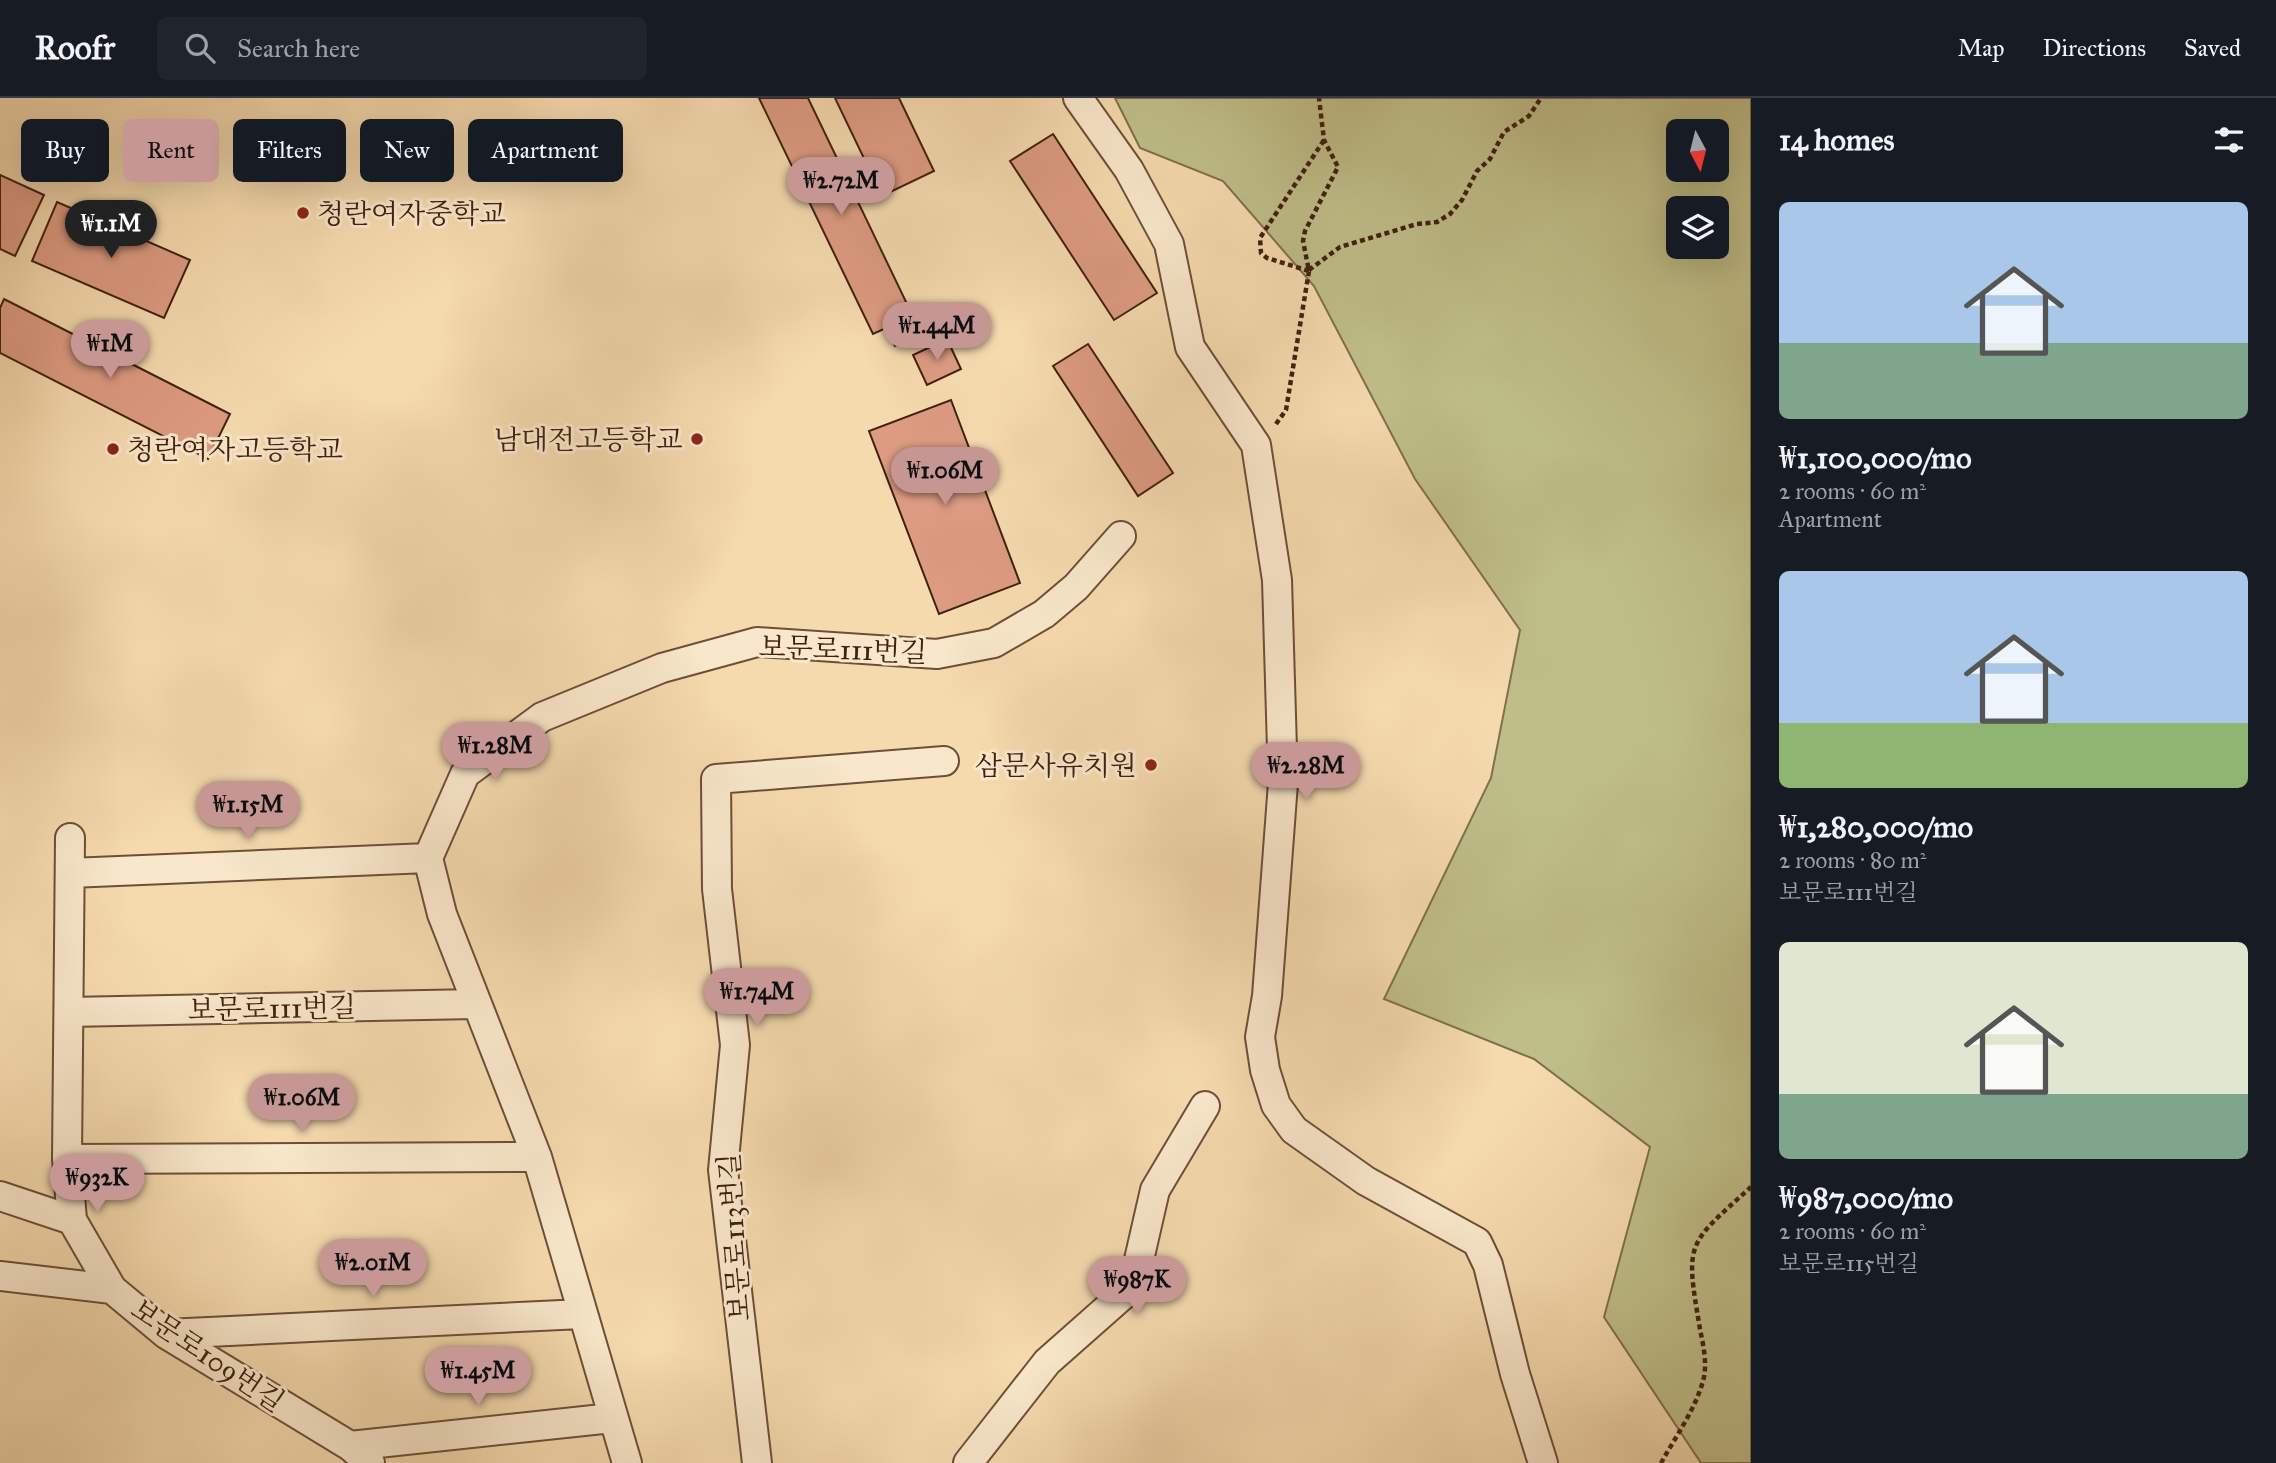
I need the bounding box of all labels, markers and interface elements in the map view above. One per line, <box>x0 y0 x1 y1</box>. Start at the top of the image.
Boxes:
search box <box>157 17 647 80</box>
text: Roofr <box>35 28 115 68</box>
icon: search <box>181 29 219 67</box>
text: Search here <box>237 32 360 64</box>
text: Map <box>1958 33 2005 63</box>
text: Directions <box>2043 33 2146 63</box>
text: Saved <box>2184 33 2241 63</box>
chip: Buy <box>21 119 109 182</box>
chip: Rent <box>123 119 219 182</box>
chip: Filters <box>233 119 346 182</box>
chip: New <box>360 119 454 182</box>
chip: Apartment <box>468 119 623 182</box>
north arrow <box>1666 119 1729 182</box>
map controls <box>1666 119 1729 259</box>
icon: filters <box>2210 121 2248 159</box>
text: 14 homes <box>1779 122 1894 158</box>
pin: ₩2.72M <box>784 158 898 217</box>
text: ₩2.72M <box>803 166 879 194</box>
place label: 청란여자중학교 <box>317 196 506 231</box>
button: layers <box>1666 196 1729 259</box>
pin: ₩1.1M <box>62 200 160 260</box>
marker: 청란여자중학교 <box>295 205 311 221</box>
text: ₩1.1M <box>81 209 141 237</box>
icon: home <box>1951 248 2077 374</box>
pin: ₩1.44M <box>880 302 994 362</box>
text: ₩1.44M <box>899 311 975 339</box>
pin: ₩1M <box>76 320 144 380</box>
text: ₩1M <box>87 329 133 357</box>
place label: 남대전고등학교 <box>494 422 683 457</box>
marker: 남대전고등학교 <box>689 431 705 447</box>
place label: 청란여자고등학교 <box>127 432 343 467</box>
text: ₩1,100,000/mo <box>1779 440 1972 476</box>
marker: 청란여자고등학교 <box>105 441 121 457</box>
pin: ₩1.06M <box>888 448 1002 507</box>
text: ₩1.06M <box>907 456 983 484</box>
text: 2 rooms · 60 m² <box>1779 477 1926 505</box>
text: Apartment <box>1779 505 1882 533</box>
icon: home <box>1951 616 2077 742</box>
street label: 보문로111번길 <box>758 629 928 670</box>
pin: ₩1.28M <box>438 722 552 782</box>
text: ₩1.28M <box>458 731 532 759</box>
pin: ₩2.28M <box>1249 742 1363 802</box>
place label: 삼문사유치원 <box>975 748 1137 783</box>
text: ₩2.28M <box>1267 751 1345 779</box>
marker: 삼문사유치원 <box>1143 757 1159 773</box>
pin: ₩1.15M <box>191 782 305 841</box>
text: ₩1.15M <box>213 790 283 818</box>
text: ₩1,280,000/mo <box>1779 809 1973 845</box>
text: 2 rooms · 80 m² <box>1779 846 1926 874</box>
text: 보문로111번길 <box>1779 878 1917 906</box>
pin: ₩1.74M <box>700 968 814 1028</box>
text: ₩1.74M <box>720 977 794 1005</box>
icon: home <box>1951 987 2077 1113</box>
street label: 보문로111번길 <box>187 990 357 1027</box>
pin: ₩1.06M <box>245 1074 359 1134</box>
text: ₩1.06M <box>264 1083 340 1111</box>
street label: 보문로113번길 <box>711 1152 758 1322</box>
pin: ₩932K <box>48 1154 146 1214</box>
text: ₩932K <box>66 1163 128 1191</box>
text: ₩987,000/mo <box>1779 1180 1953 1216</box>
text: 2 rooms · 60 m² <box>1779 1217 1926 1245</box>
pin: ₩2.01M <box>316 1240 430 1299</box>
text: ₩2.01M <box>335 1248 411 1276</box>
text: 보문로115번길 <box>1779 1249 1919 1277</box>
pin: ₩987K <box>1088 1256 1186 1316</box>
text: ₩987K <box>1104 1265 1170 1293</box>
street label: 보문로109번길 <box>124 1291 291 1420</box>
pin: ₩1.45M <box>421 1348 535 1407</box>
text: ₩1.45M <box>441 1356 515 1384</box>

